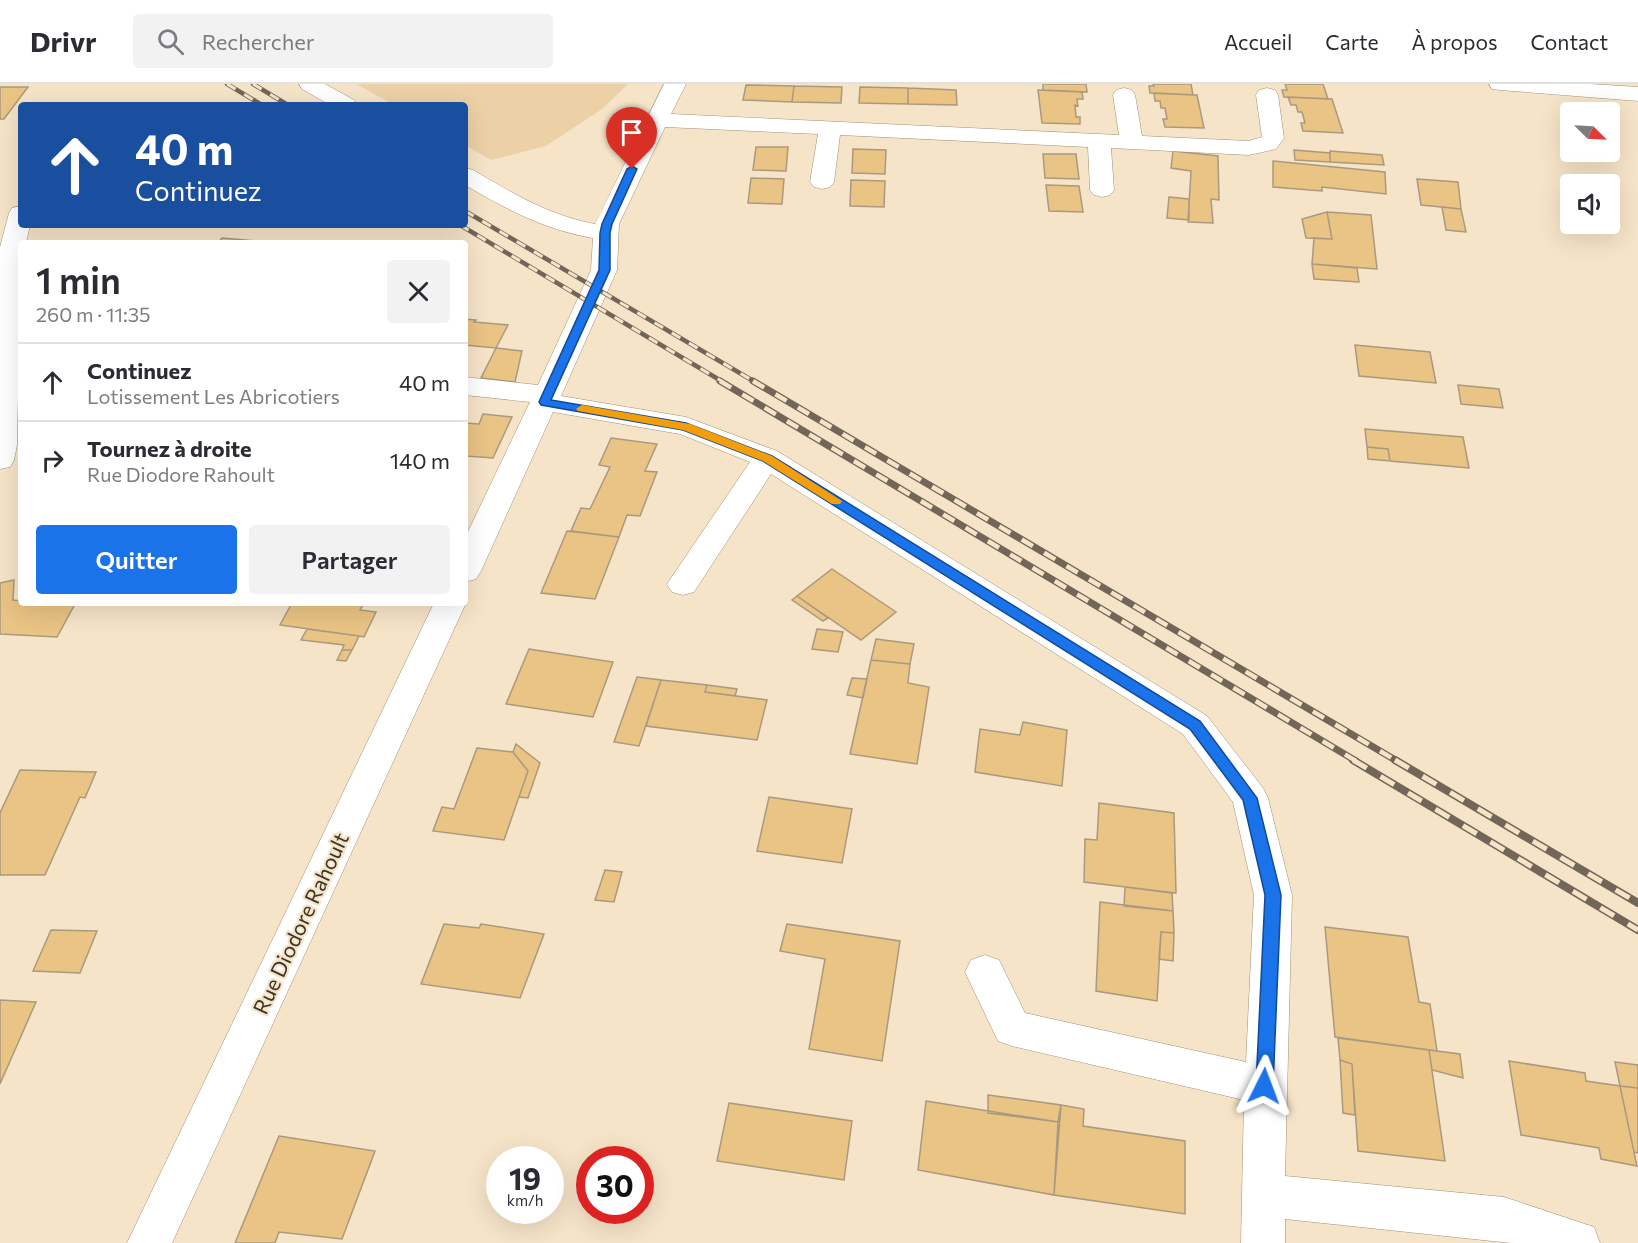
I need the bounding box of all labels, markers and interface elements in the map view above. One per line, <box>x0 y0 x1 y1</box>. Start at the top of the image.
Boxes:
search box <box>133 14 553 68</box>
text: Drivr <box>30 24 97 58</box>
icon: search <box>154 25 187 58</box>
text: Rechercher <box>202 28 315 55</box>
text: Accueil <box>1224 29 1292 54</box>
text: Carte <box>1325 29 1379 54</box>
text: À propos <box>1412 29 1497 54</box>
text: Contact <box>1530 29 1608 54</box>
north arrow <box>1560 102 1620 162</box>
map controls <box>1560 102 1620 234</box>
pin <box>606 107 657 169</box>
icon: arrive <box>615 116 648 149</box>
text: 40 m <box>135 122 233 174</box>
icon: ahead <box>36 126 114 204</box>
text: Continuez <box>135 174 261 207</box>
button: sound <box>1560 174 1620 234</box>
text: 1 min <box>36 257 121 301</box>
button: close <box>387 260 450 323</box>
text: 260 m · 11:35 <box>36 302 151 326</box>
text: Continuez <box>87 357 192 384</box>
icon: ahead <box>36 366 69 399</box>
text: 40 m <box>399 369 450 396</box>
text: Lotissement Les Abricotiers <box>87 384 340 408</box>
text: Tournez à droite <box>87 435 252 462</box>
icon: right <box>36 444 69 477</box>
text: 140 m <box>390 447 450 474</box>
text: Rue Diodore Rahoult <box>87 462 275 486</box>
button: Quitter <box>36 525 237 594</box>
button: Partager <box>249 525 450 594</box>
street label: Rue Diodore Rahoult <box>247 828 353 1018</box>
position arrow <box>1232 1054 1296 1118</box>
speed limit sign: 30 <box>576 1146 654 1224</box>
text: 19 <box>509 1159 541 1196</box>
text: km/h <box>507 1191 543 1209</box>

